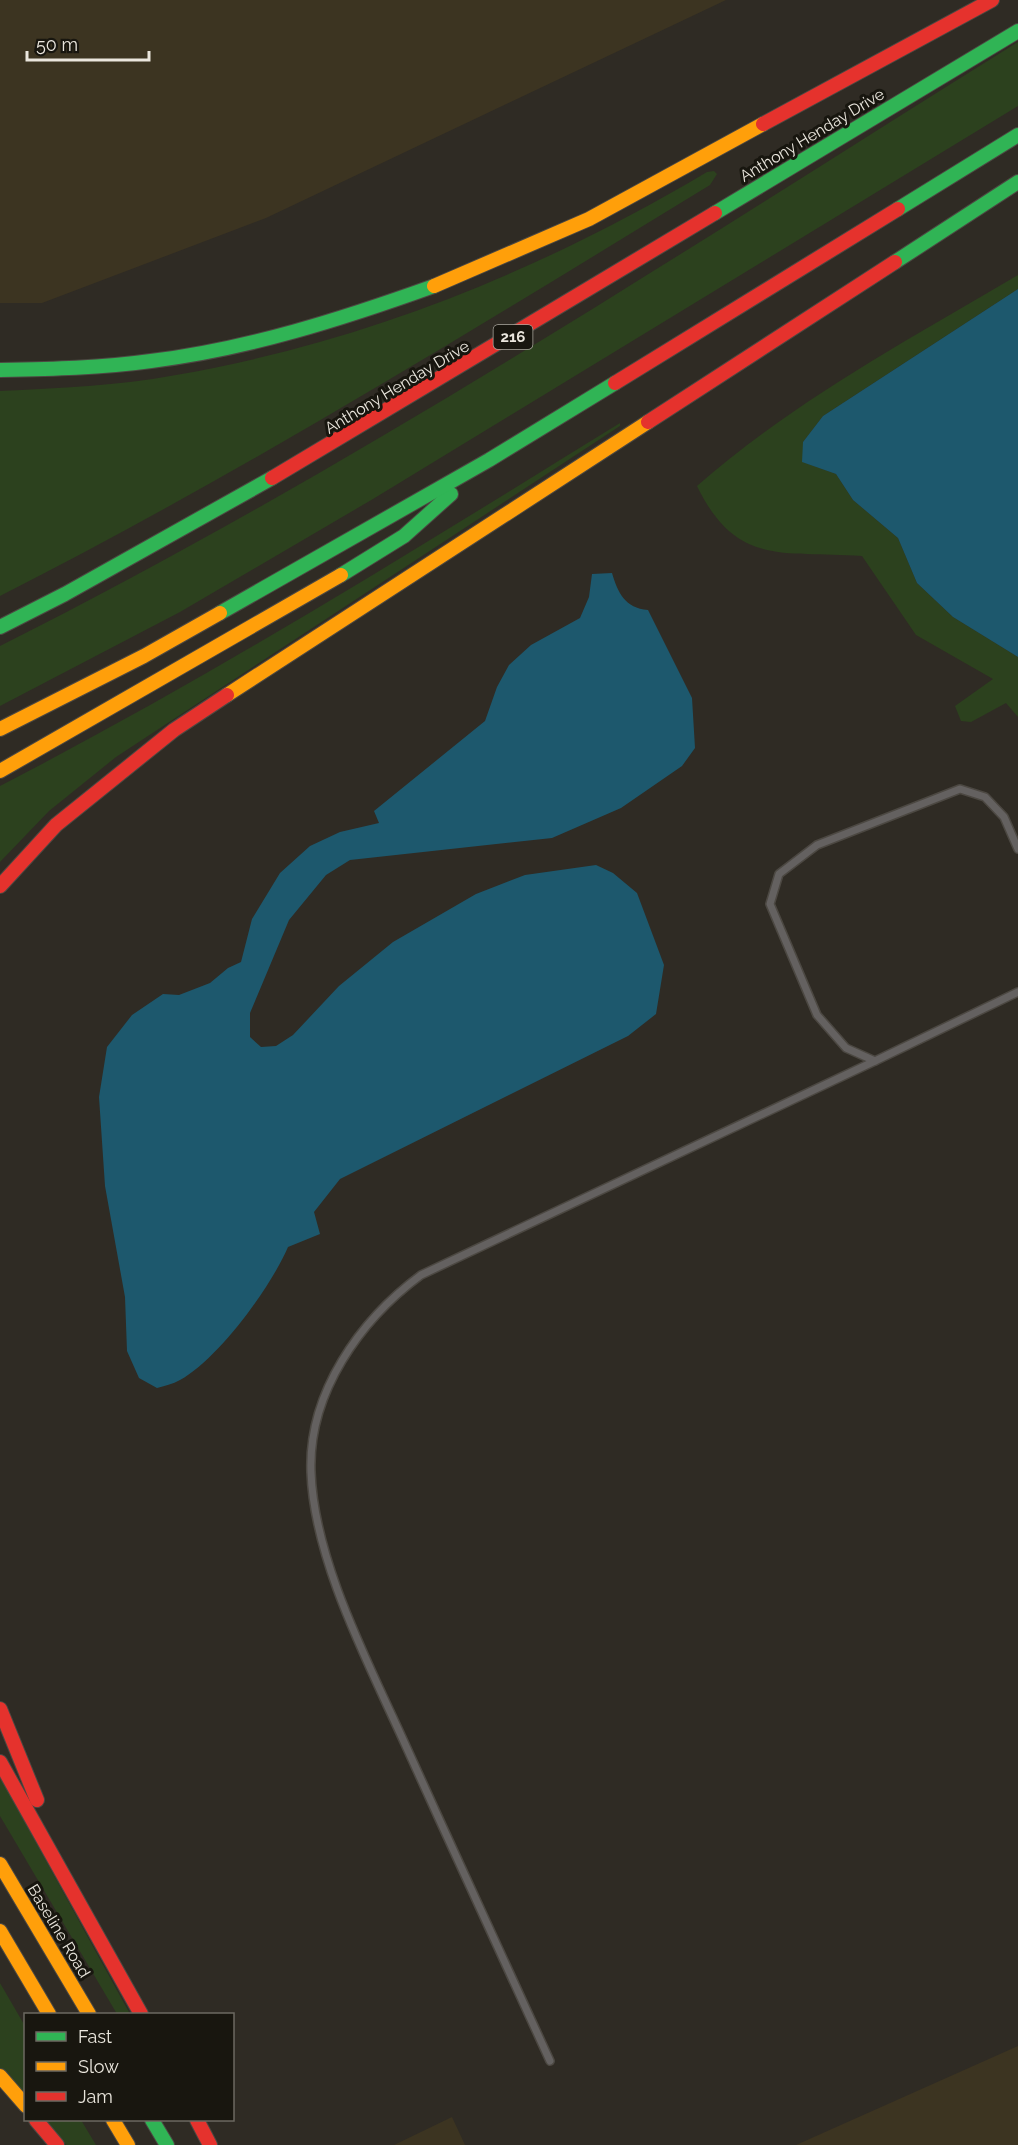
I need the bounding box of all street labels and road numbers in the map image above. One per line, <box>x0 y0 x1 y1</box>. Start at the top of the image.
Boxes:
street label: Anthony Henday Drive <box>736 84 888 186</box>
road number: 216 <box>494 325 532 349</box>
street label: Anthony Henday Drive <box>321 336 473 438</box>
street label: Baseline Road <box>24 1881 94 1981</box>

